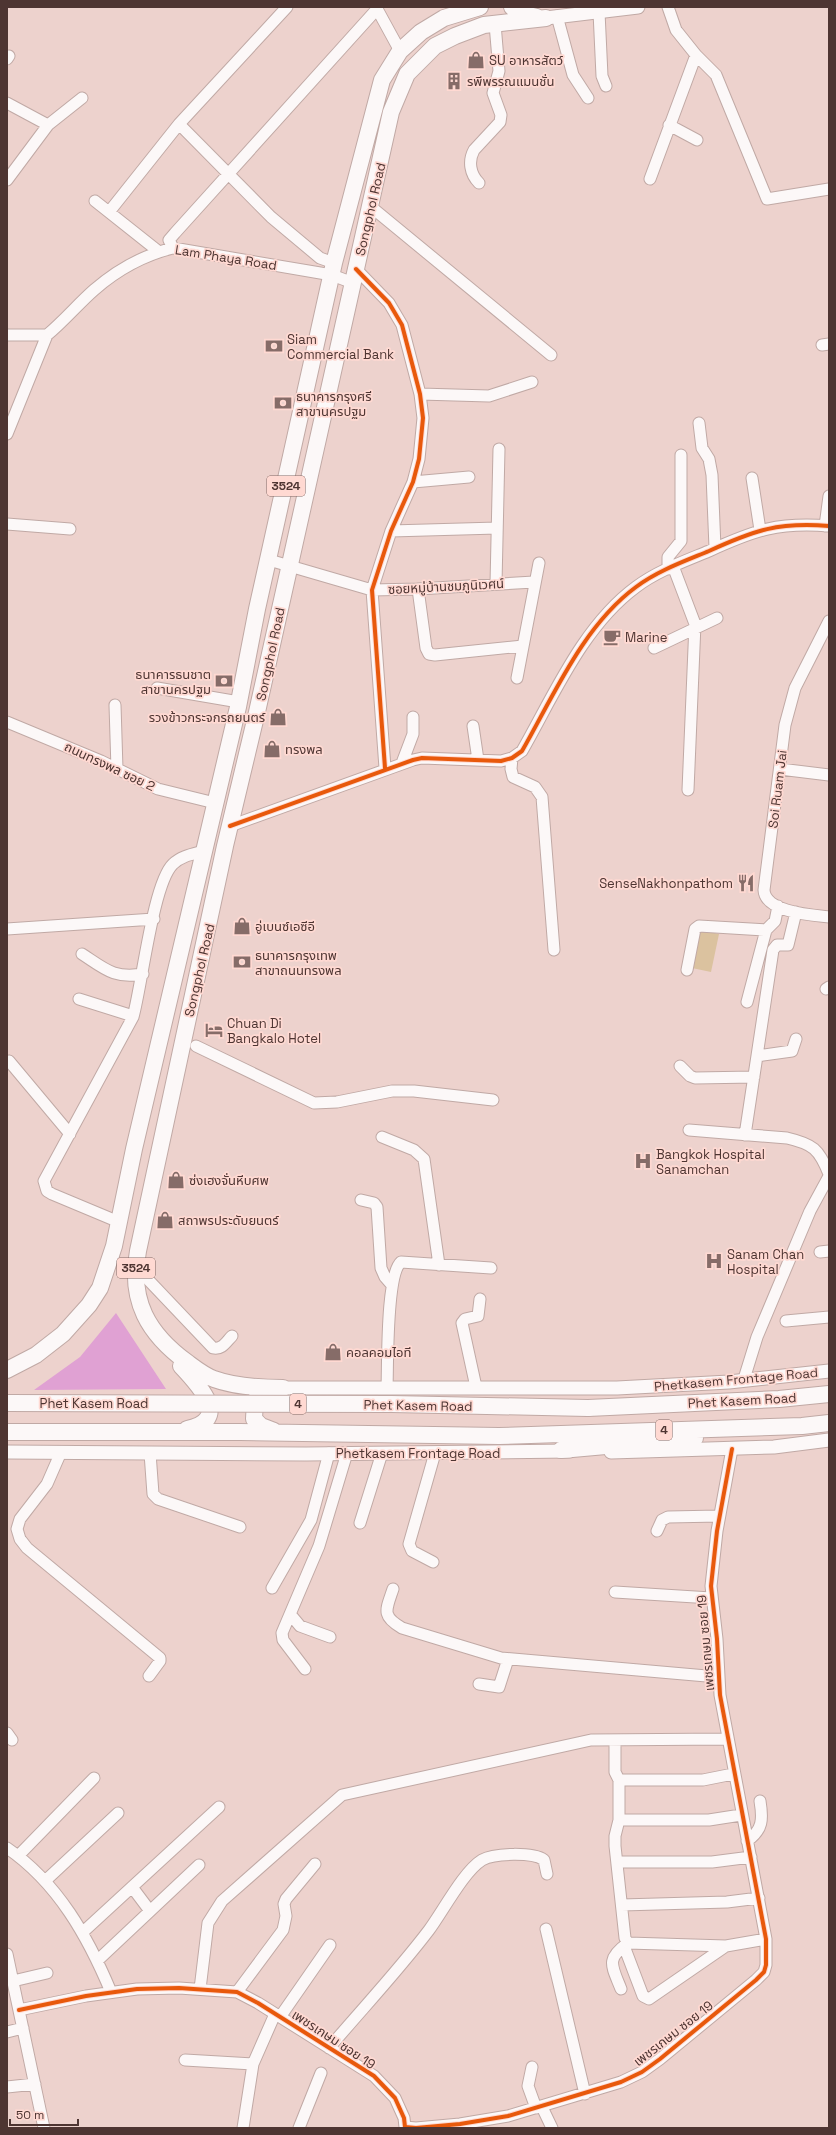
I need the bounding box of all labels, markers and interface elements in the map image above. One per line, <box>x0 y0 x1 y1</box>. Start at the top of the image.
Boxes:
shop icon: SU อาหารสัตว์ <box>466 50 486 70</box>
place label: SU อาหารสัตว์ <box>489 52 563 69</box>
building icon: รพีพรรณแมนชั่น <box>444 71 464 91</box>
place label: รพีพรรณแมนชั่น <box>467 73 554 90</box>
street label: Songphol Road <box>352 161 389 257</box>
street label: Lam Phaya Road <box>174 241 278 274</box>
place label: Siam Commercial Bank <box>287 331 394 363</box>
bank icon: Siam Commercial Bank <box>264 336 284 356</box>
place label: ธนาคารกรุงศรี สาขานครปฐม <box>296 388 372 420</box>
bank icon: ธนาคารกรุงศรี สาขานครปฐม <box>273 393 293 413</box>
road number: 3524 <box>267 476 305 496</box>
street label: ซอยหมู่บ้านชมภูนิเวศน์ <box>388 575 505 598</box>
street label: Songphol Road <box>252 606 289 702</box>
cafe icon: Marine <box>602 627 622 647</box>
place label: Marine <box>625 629 667 646</box>
place label: ธนาคารธนชาต สาขานครปฐม <box>135 666 211 698</box>
bank icon: ธนาคารธนชาต สาขานครปฐม <box>214 671 234 691</box>
shop icon: รวงข้าวกระจกรถยนตร์ <box>268 707 288 727</box>
place label: รวงข้าวกระจกรถยนตร์ <box>149 709 266 726</box>
street label: ถนนทรงพล ซอย 2 <box>62 738 158 795</box>
shop icon: ทรงพล <box>262 739 282 759</box>
place label: ทรงพล <box>285 741 323 758</box>
street label: Soi Ruam Jai <box>764 749 791 829</box>
restaurant icon: SenseNakhonpathom <box>736 873 756 893</box>
place label: SenseNakhonpathom <box>599 875 733 892</box>
shop icon: อู่เบนซ์เอซีอี <box>232 916 252 936</box>
place label: อู่เบนซ์เอซีอี <box>255 918 315 935</box>
street label: Songphol Road <box>181 922 218 1018</box>
place label: ธนาคารกรุงเทพ สาขาถนนทรงพล <box>255 947 342 979</box>
bank icon: ธนาคารกรุงเทพ สาขาถนนทรงพล <box>232 952 252 972</box>
place label: Chuan Di Bangkalo Hotel <box>227 1015 321 1047</box>
hotel icon: Chuan Di Bangkalo Hotel <box>204 1020 224 1040</box>
place label: Bangkok Hospital Sanamchan <box>656 1146 765 1178</box>
hospital icon: Bangkok Hospital Sanamchan <box>633 1151 653 1171</box>
shop icon: ซ่งเฮงจั่นหีบศพ <box>166 1170 186 1190</box>
place label: ซ่งเฮงจั่นหีบศพ <box>189 1172 269 1189</box>
shop icon: สถาพรประดับยนตร์ <box>155 1210 175 1230</box>
place label: สถาพรประดับยนตร์ <box>178 1212 279 1229</box>
place label: Sanam Chan Hospital <box>727 1246 804 1278</box>
hospital icon: Sanam Chan Hospital <box>704 1251 724 1271</box>
road number: 3524 <box>117 1258 155 1278</box>
shop icon: คอลคอมไอที <box>323 1342 343 1362</box>
place label: คอลคอมไอที <box>346 1344 412 1361</box>
street label: Phetkasem Frontage Road <box>653 1364 819 1395</box>
street label: Phet Kasem Road <box>687 1389 797 1412</box>
road number: 4 <box>290 1394 306 1414</box>
street label: Phet Kasem Road <box>40 1395 148 1412</box>
street label: Phet Kasem Road <box>363 1396 473 1415</box>
road number: 4 <box>656 1420 672 1440</box>
street label: Phetkasem Frontage Road <box>336 1445 500 1462</box>
street label: เพชรเกษม ซอย 19 <box>693 1594 718 1692</box>
street label: เพชรเกษม ซอย 19 <box>630 1997 717 2070</box>
street label: เพชรเกษม ซอย 19 <box>289 2006 379 2073</box>
scale bar <box>10 2101 78 2127</box>
text: 50 m <box>16 2107 44 2123</box>

